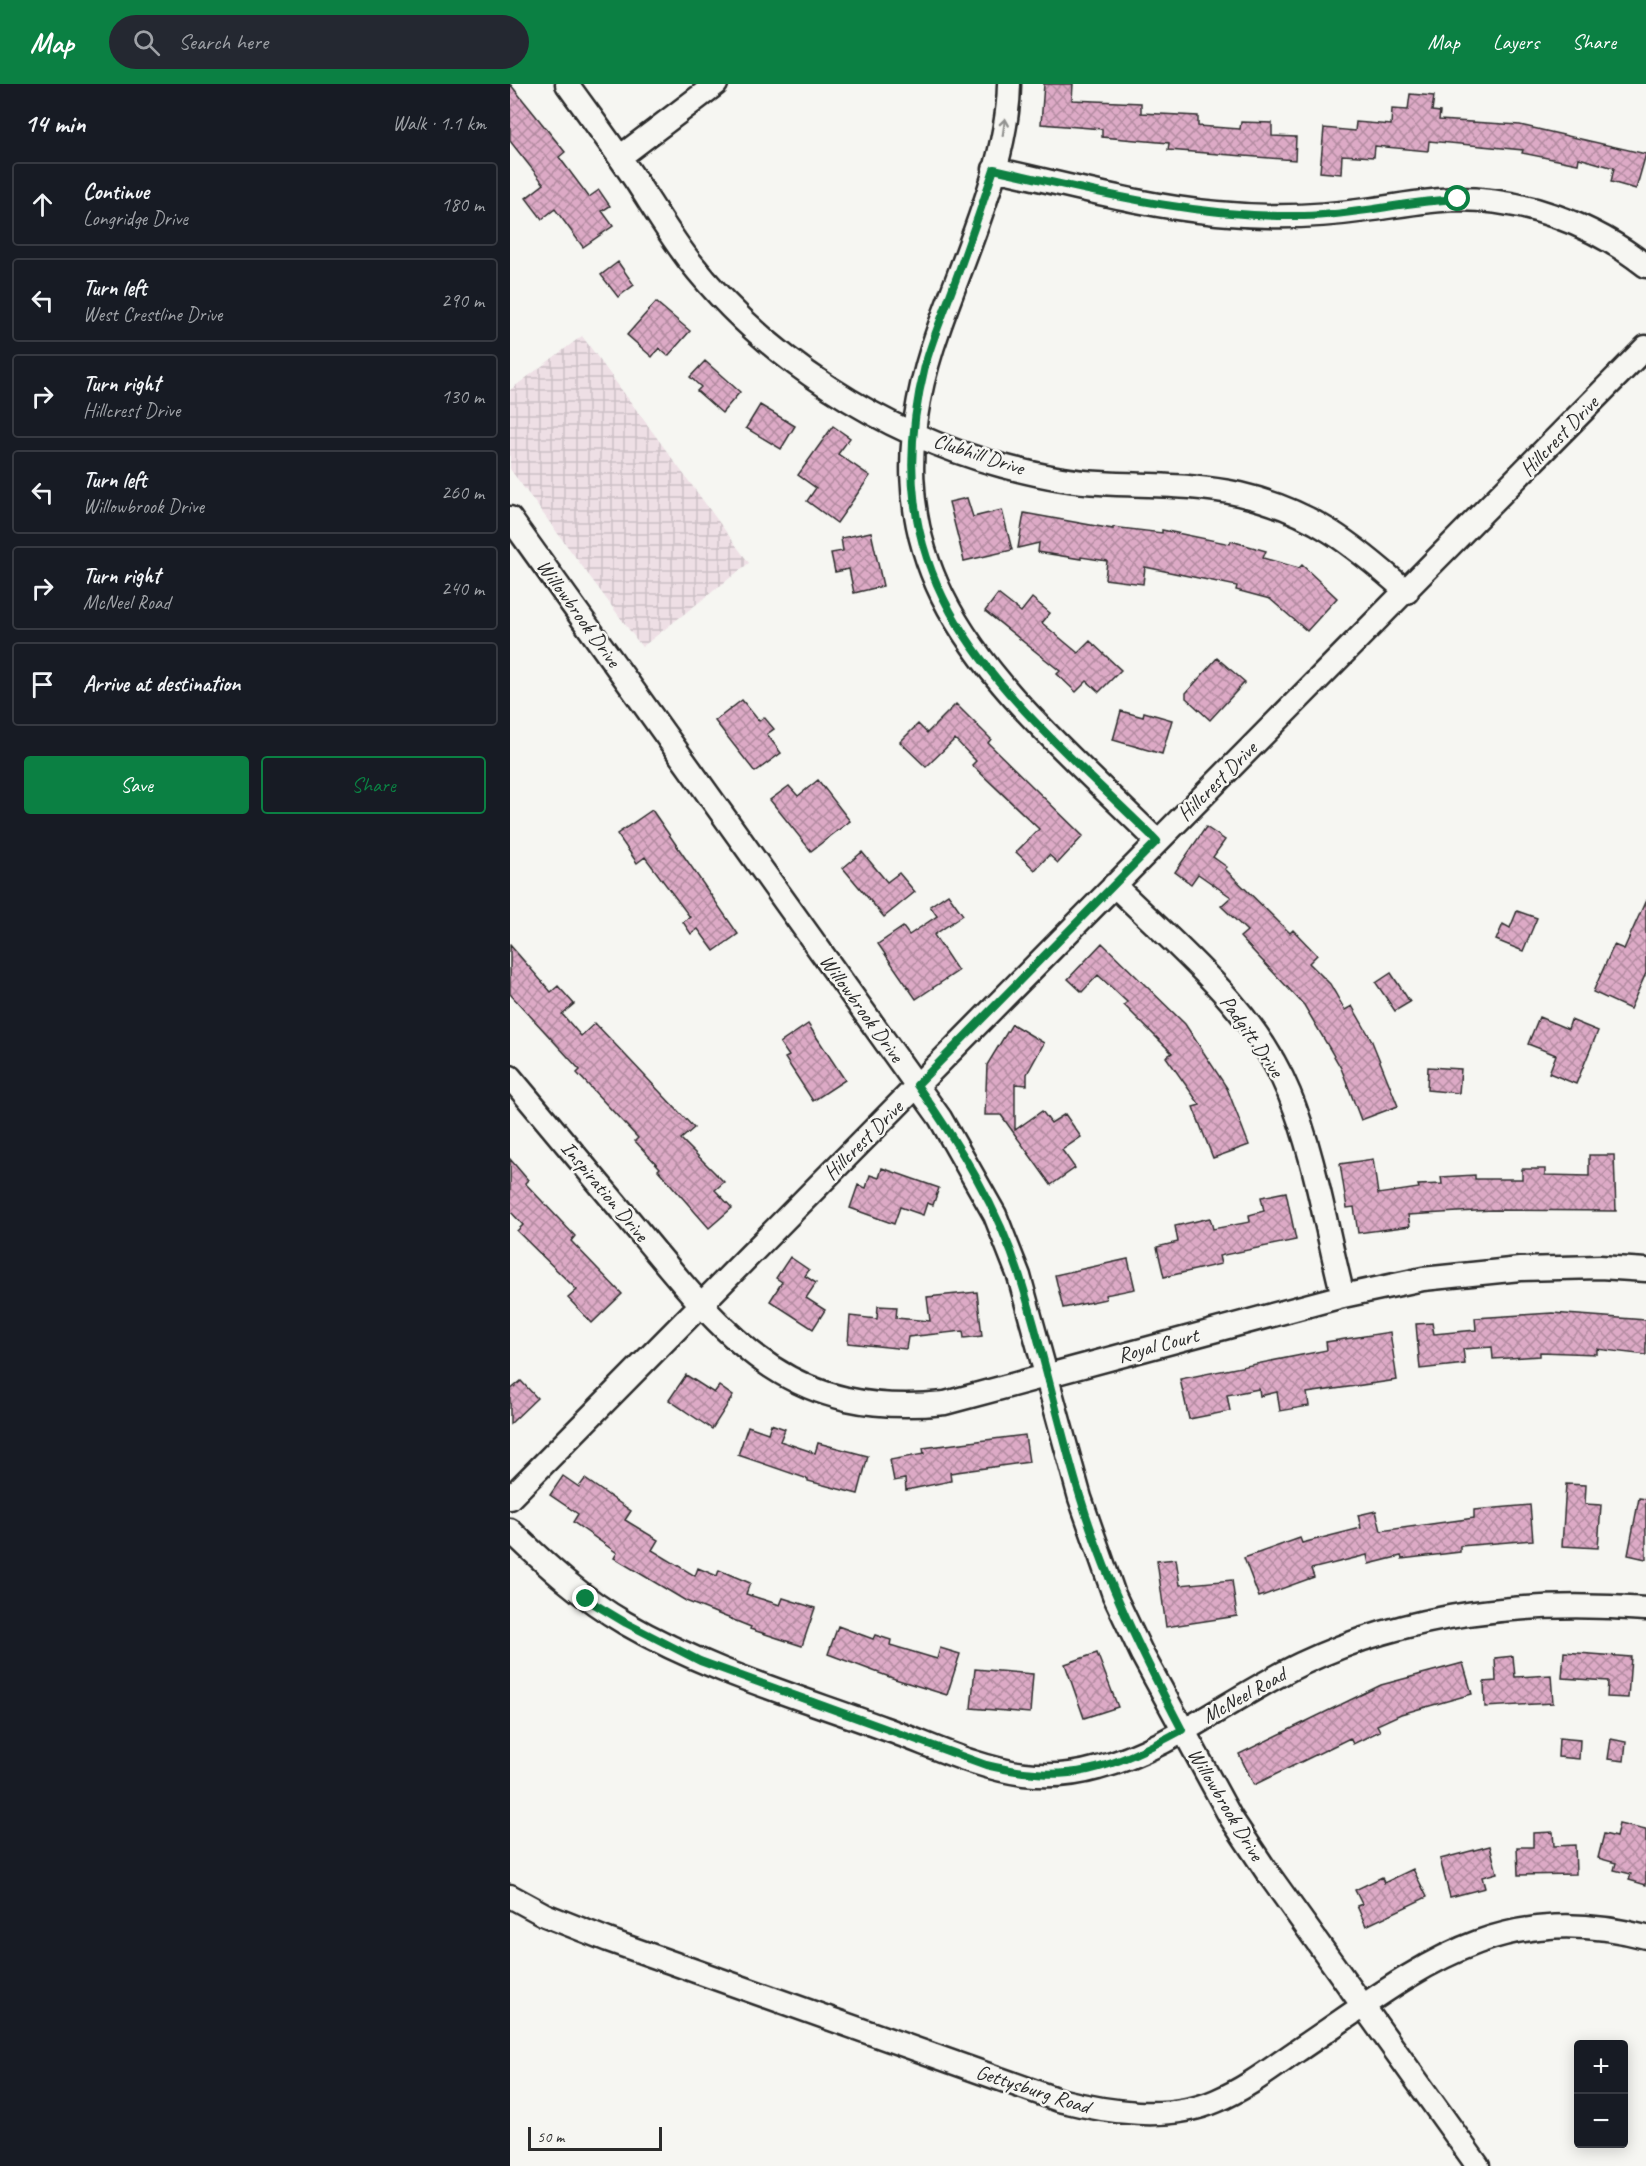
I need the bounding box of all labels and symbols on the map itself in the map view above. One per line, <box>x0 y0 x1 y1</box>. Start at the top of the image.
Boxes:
one-way arrow <box>999 118 1010 137</box>
route start <box>1444 185 1470 211</box>
street label: Hillcrest Drive <box>1514 389 1605 482</box>
street label: Clubhill Drive <box>931 427 1030 481</box>
street label: Willowbrook Drive <box>531 554 628 673</box>
street label: Hillcrest Drive <box>1172 734 1264 826</box>
street label: Willowbrook Drive <box>814 949 911 1068</box>
street label: Padgitt Drive <box>1214 990 1291 1084</box>
street label: Hillcrest Drive <box>818 1093 910 1185</box>
street label: Inspiration Drive <box>555 1135 655 1247</box>
street label: Royal Court <box>1115 1321 1203 1368</box>
route end <box>572 1585 598 1611</box>
street label: McNeel Road <box>1198 1660 1293 1729</box>
street label: Willowbrook Drive <box>1182 1743 1270 1866</box>
street label: Gettysburg Road <box>973 2058 1097 2121</box>
scale bar <box>528 2124 662 2152</box>

